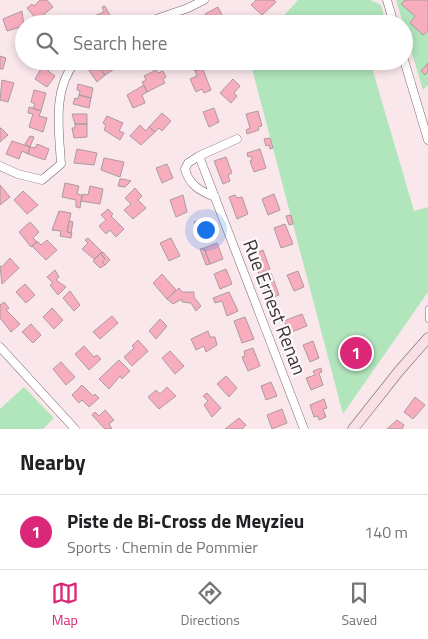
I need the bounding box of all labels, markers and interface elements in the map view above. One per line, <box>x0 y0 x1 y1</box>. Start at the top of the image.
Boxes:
search box <box>15 15 413 70</box>
text: Search here <box>73 28 167 57</box>
icon: search <box>33 29 61 57</box>
your location <box>193 217 219 243</box>
street label: Rue Ernest Renan <box>236 235 315 379</box>
pin: 1 <box>340 334 372 372</box>
text: Nearby <box>20 446 85 478</box>
text: Piste de Bi-Cross de Meyzieu <box>67 506 304 535</box>
text: 1 <box>32 520 40 544</box>
text: 140 m <box>364 520 408 544</box>
text: Sports · Chemin de Pommier <box>67 535 258 559</box>
tab: Map <box>51 579 79 630</box>
tab: Directions <box>180 579 240 630</box>
tab: Saved <box>342 579 377 630</box>

